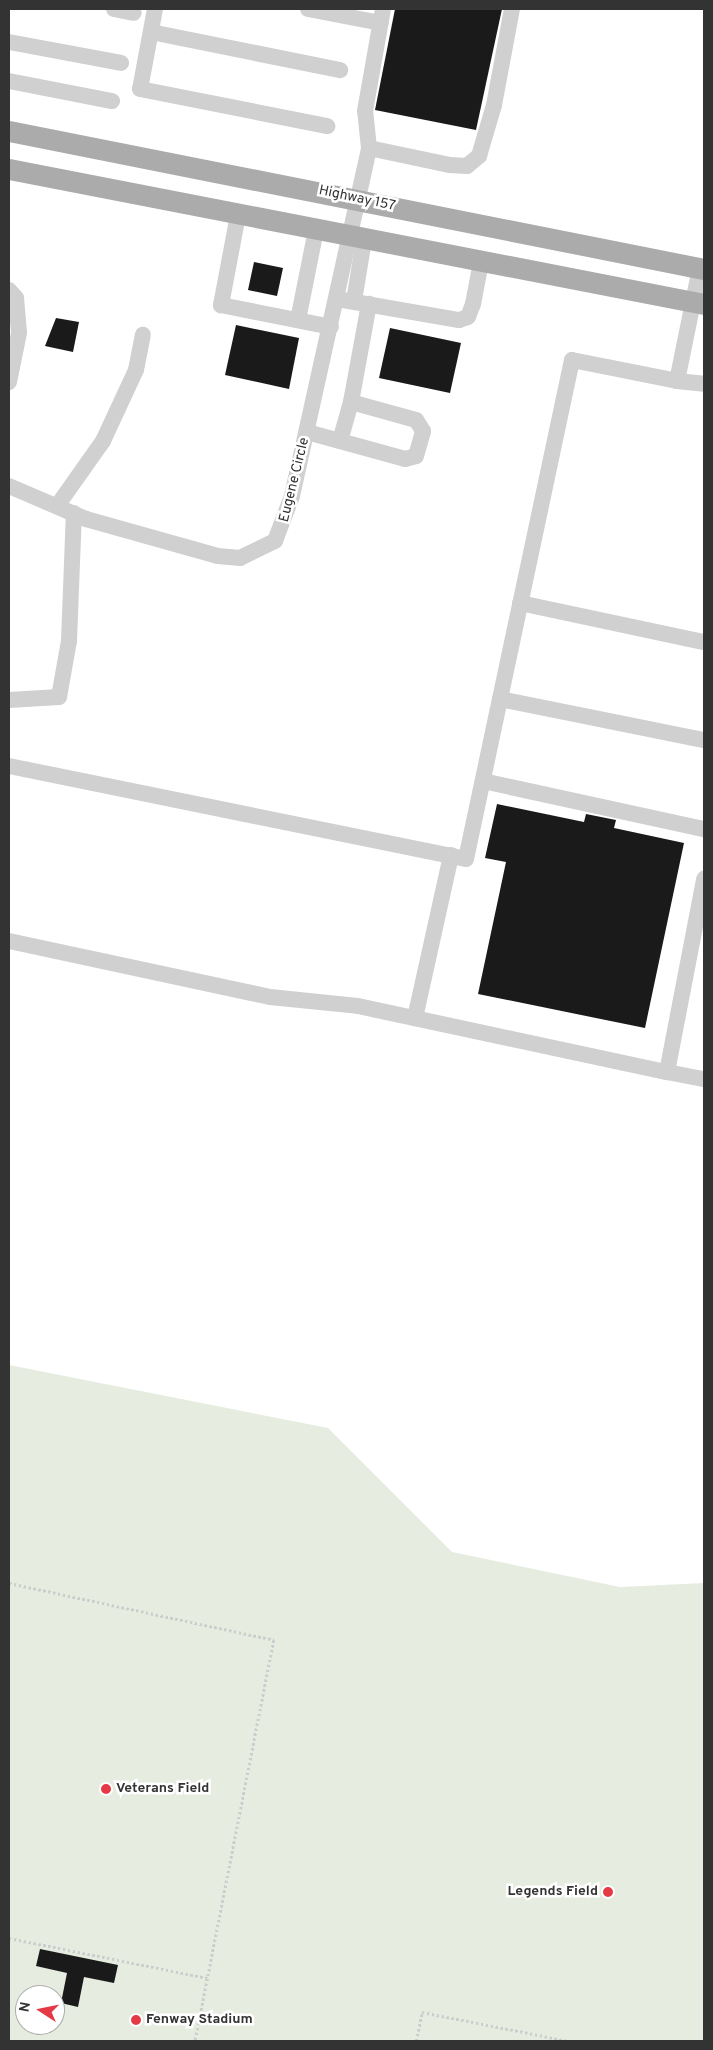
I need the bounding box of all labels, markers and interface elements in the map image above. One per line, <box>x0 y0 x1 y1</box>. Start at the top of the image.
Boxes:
street label: Highway 157 <box>317 183 397 215</box>
street label: Eugene Circle <box>276 436 314 524</box>
place label: Veterans Field <box>116 1781 209 1797</box>
marker: Veterans Field <box>100 1783 112 1795</box>
place label: Legends Field <box>507 1884 598 1900</box>
marker: Legends Field <box>602 1886 614 1898</box>
north arrow <box>15 1985 65 2035</box>
text: N <box>16 2001 35 2014</box>
place label: Fenway Stadium <box>146 2012 253 2028</box>
marker: Fenway Stadium <box>130 2014 142 2026</box>

